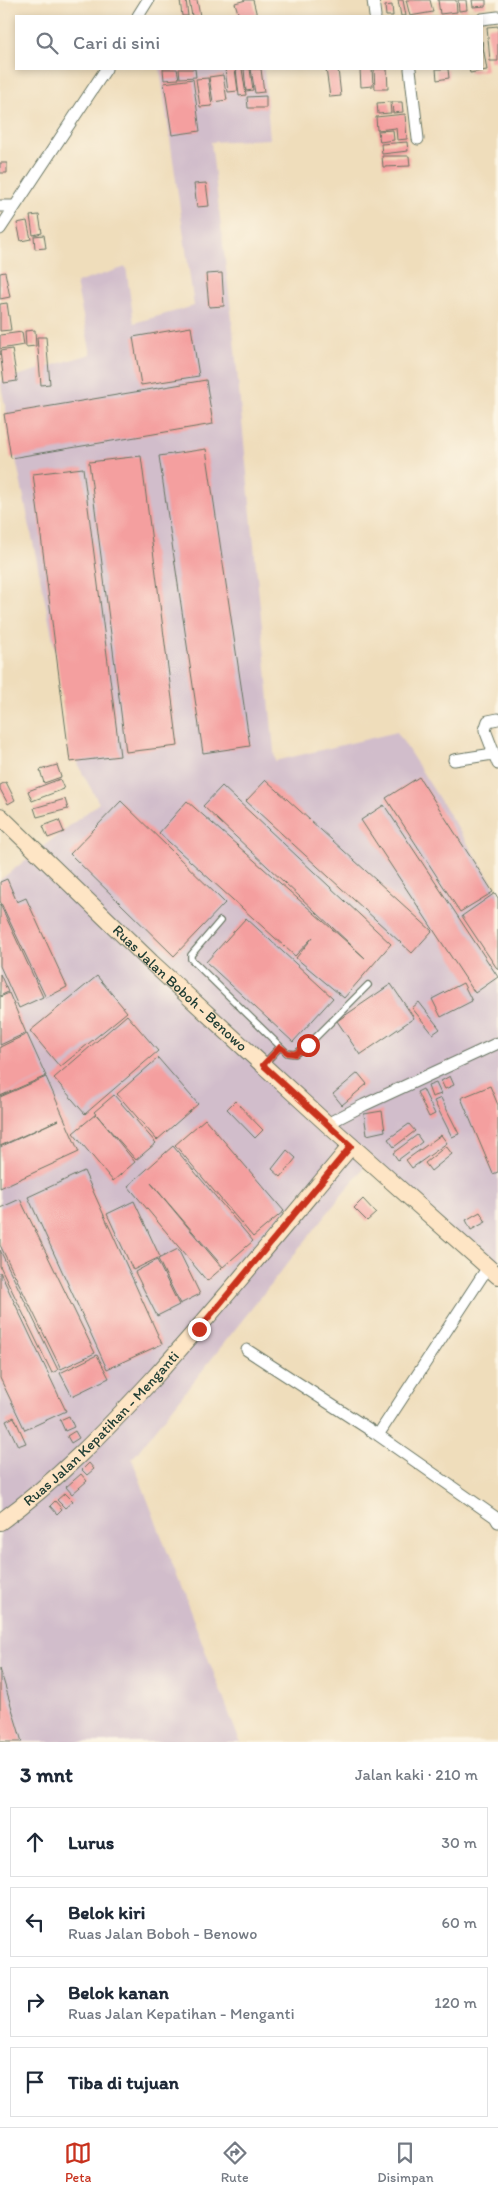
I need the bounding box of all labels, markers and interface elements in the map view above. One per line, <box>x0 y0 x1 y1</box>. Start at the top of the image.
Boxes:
search box <box>15 15 483 70</box>
icon: search <box>33 29 61 57</box>
text: Cari di sini <box>73 31 160 54</box>
street label: Ruas Jalan Boboh - Benowo <box>109 921 251 1055</box>
route start <box>297 1034 320 1057</box>
route end <box>188 1318 211 1341</box>
street label: Ruas Jalan Kepatihan - Menganti <box>20 1347 183 1510</box>
text: 3 mnt <box>20 1762 73 1787</box>
text: Jalan kaki · 210 m <box>355 1765 478 1784</box>
icon: ahead <box>21 1828 49 1856</box>
text: Lurus <box>68 1831 114 1854</box>
text: 30 m <box>441 1833 477 1852</box>
text: Belok kiri <box>68 1901 145 1924</box>
icon: left <box>21 1908 49 1936</box>
text: 60 m <box>442 1913 477 1932</box>
text: Ruas Jalan Boboh - Benowo <box>68 1924 257 1943</box>
text: Belok kanan <box>68 1981 169 2004</box>
icon: right <box>21 1988 49 2016</box>
text: 120 m <box>434 1993 477 2012</box>
text: Ruas Jalan Kepatihan - Menganti <box>68 2004 295 2023</box>
icon: arrive <box>21 2068 49 2096</box>
text: Tiba di tujuan <box>68 2071 179 2094</box>
tab: Peta <box>64 2139 92 2186</box>
tab: Rute <box>221 2139 249 2186</box>
tab: Disimpan <box>377 2139 434 2186</box>

